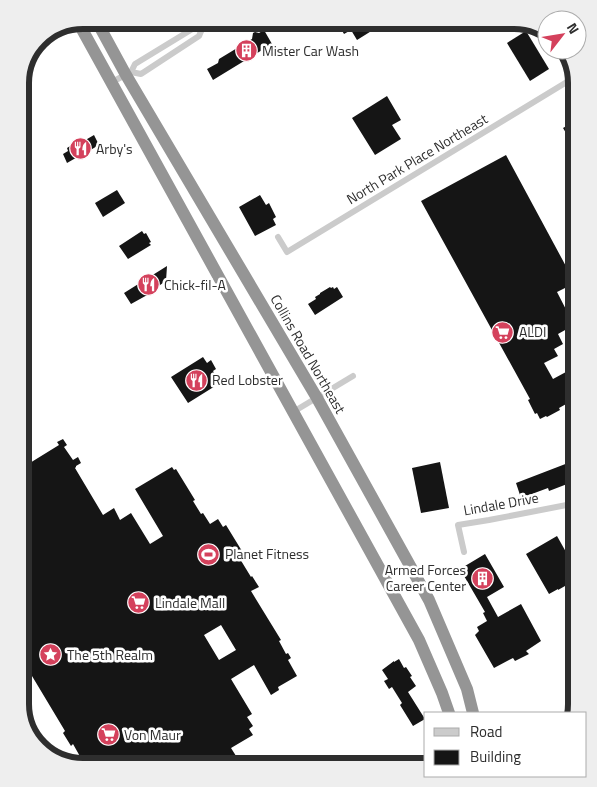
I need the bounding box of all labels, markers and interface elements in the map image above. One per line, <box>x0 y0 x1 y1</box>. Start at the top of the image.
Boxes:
north arrow <box>537 10 587 60</box>
text: N <box>562 18 585 38</box>
building icon: Mister Car Wash <box>234 39 258 63</box>
place label: Mister Car Wash <box>262 40 359 61</box>
street label: North Park Place Northeast <box>342 108 491 209</box>
restaurant icon: Arby's <box>68 137 92 161</box>
place label: Arby's <box>96 138 133 159</box>
restaurant icon: Chick-fil-A <box>136 273 160 297</box>
place label: Chick-fil-A <box>164 274 226 295</box>
street label: Collins Road Northeast <box>266 290 351 417</box>
supermarket icon: ALDI <box>491 320 515 344</box>
place label: ALDI <box>519 321 547 342</box>
restaurant icon: Red Lobster <box>184 368 208 392</box>
place label: Red Lobster <box>212 369 283 390</box>
street label: Lindale Drive <box>462 487 540 520</box>
sports icon: Planet Fitness <box>197 542 221 566</box>
place label: Planet Fitness <box>225 543 309 564</box>
place label: Armed Forces Career Center <box>385 559 466 596</box>
building icon: Armed Forces Career Center <box>470 566 494 590</box>
supermarket icon: Lindale Mall <box>127 591 151 615</box>
place label: Lindale Mall <box>155 592 225 613</box>
place icon: The 5th Realm <box>39 643 63 667</box>
place label: The 5th Realm <box>67 644 153 665</box>
legend <box>424 712 587 777</box>
text: Road <box>470 720 502 743</box>
supermarket icon: Von Maur <box>96 723 120 747</box>
place label: Von Maur <box>124 724 181 745</box>
text: Building <box>470 745 521 768</box>

